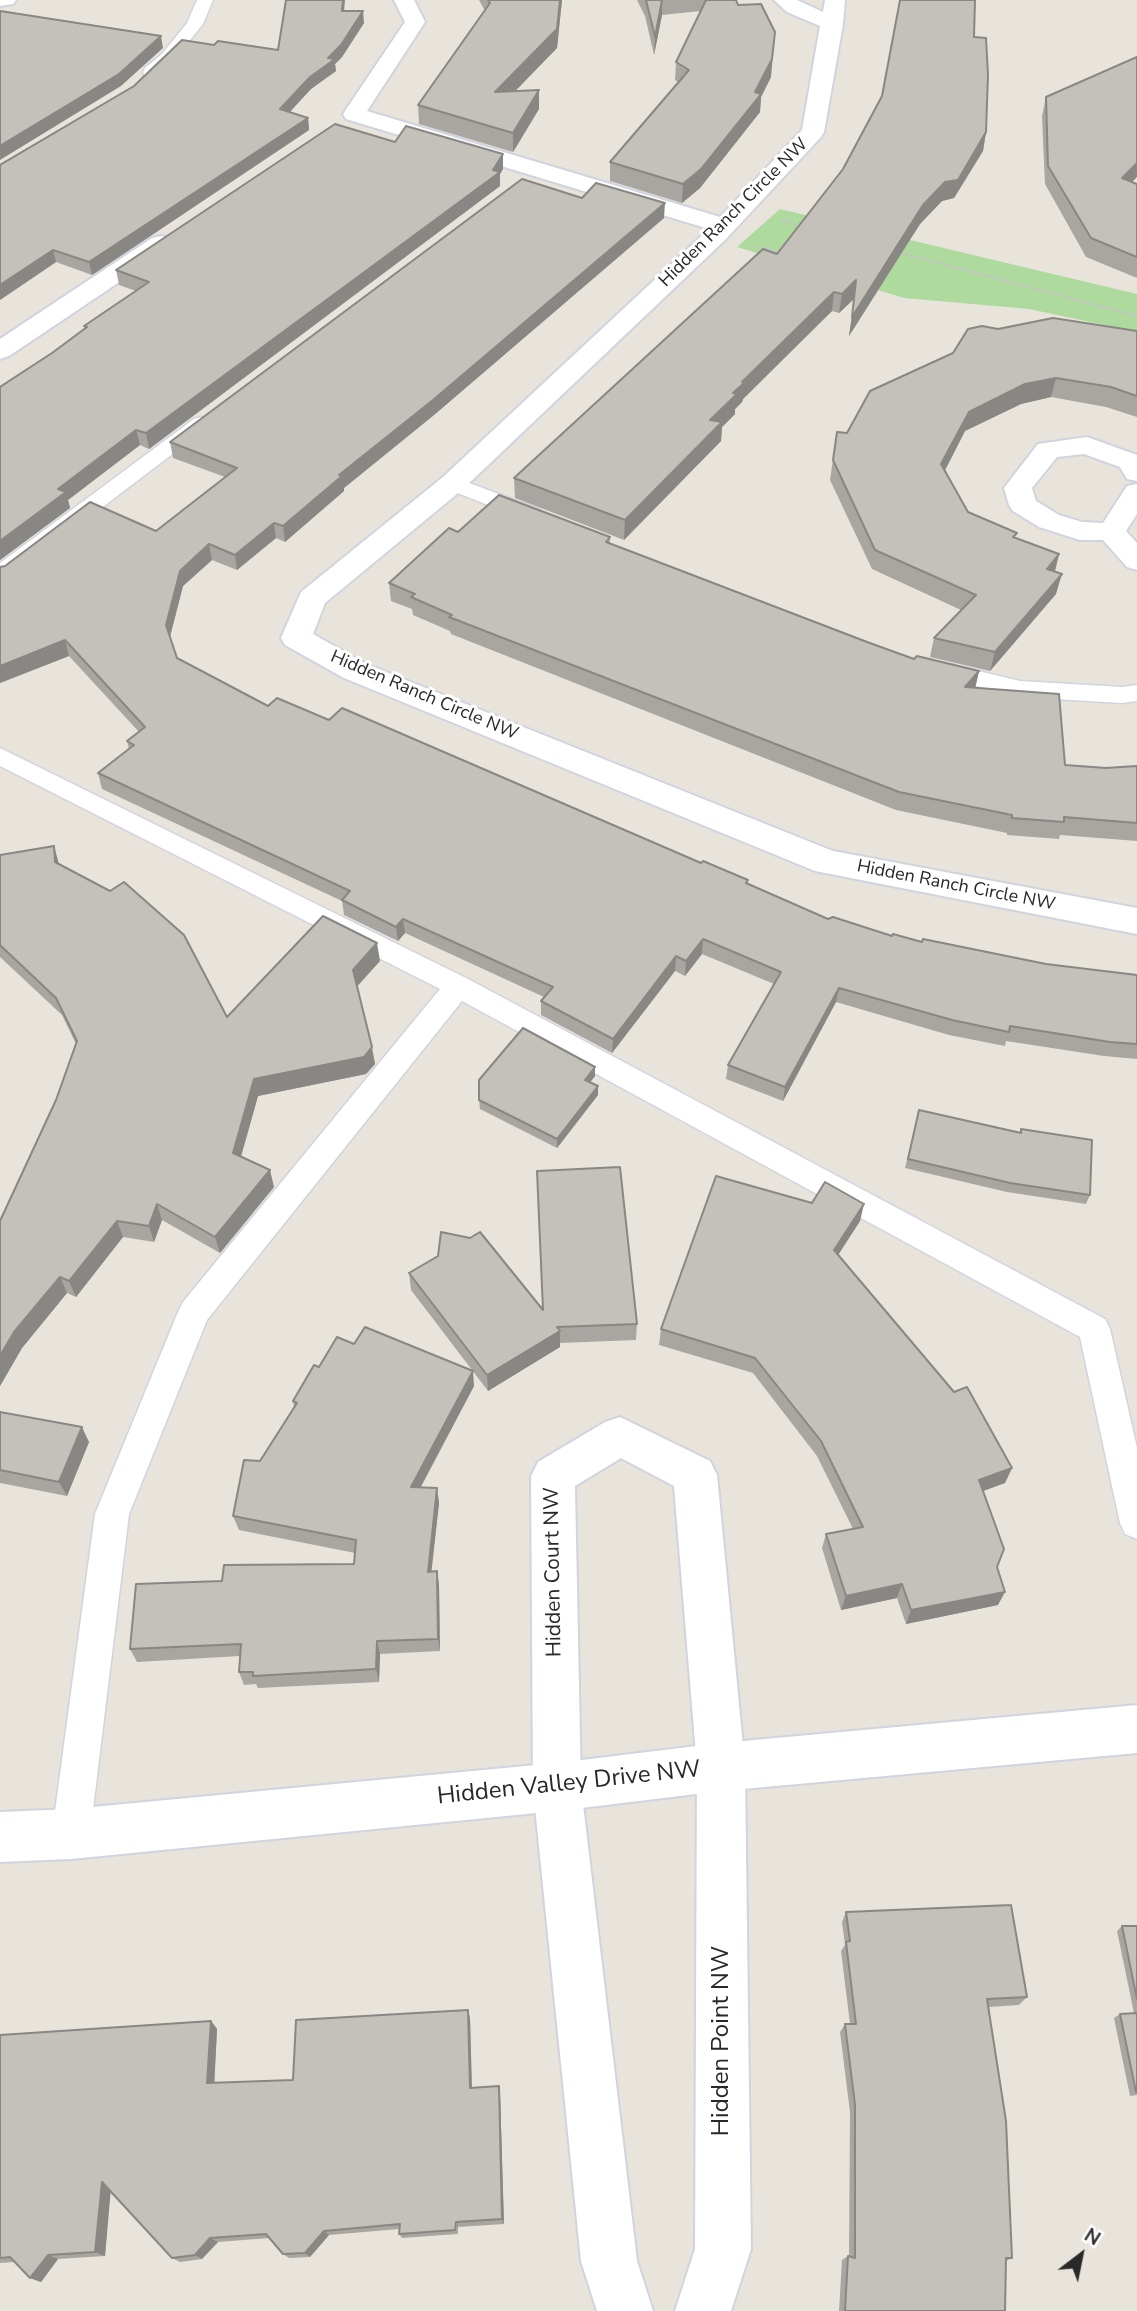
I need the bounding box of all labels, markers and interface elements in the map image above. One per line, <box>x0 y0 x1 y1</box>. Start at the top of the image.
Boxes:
street label: Hidden Ranch Circle NW <box>655 134 813 292</box>
street label: Hidden Ranch Circle NW <box>327 647 521 745</box>
street label: Hidden Ranch Circle NW <box>855 856 1057 916</box>
street label: Hidden Court NW <box>540 1487 568 1657</box>
street label: Hidden Valley Drive NW <box>436 1756 702 1812</box>
street label: Hidden Point NW <box>708 1946 736 2136</box>
north arrow <box>1046 2220 1116 2290</box>
text: N <box>1079 2222 1105 2252</box>

